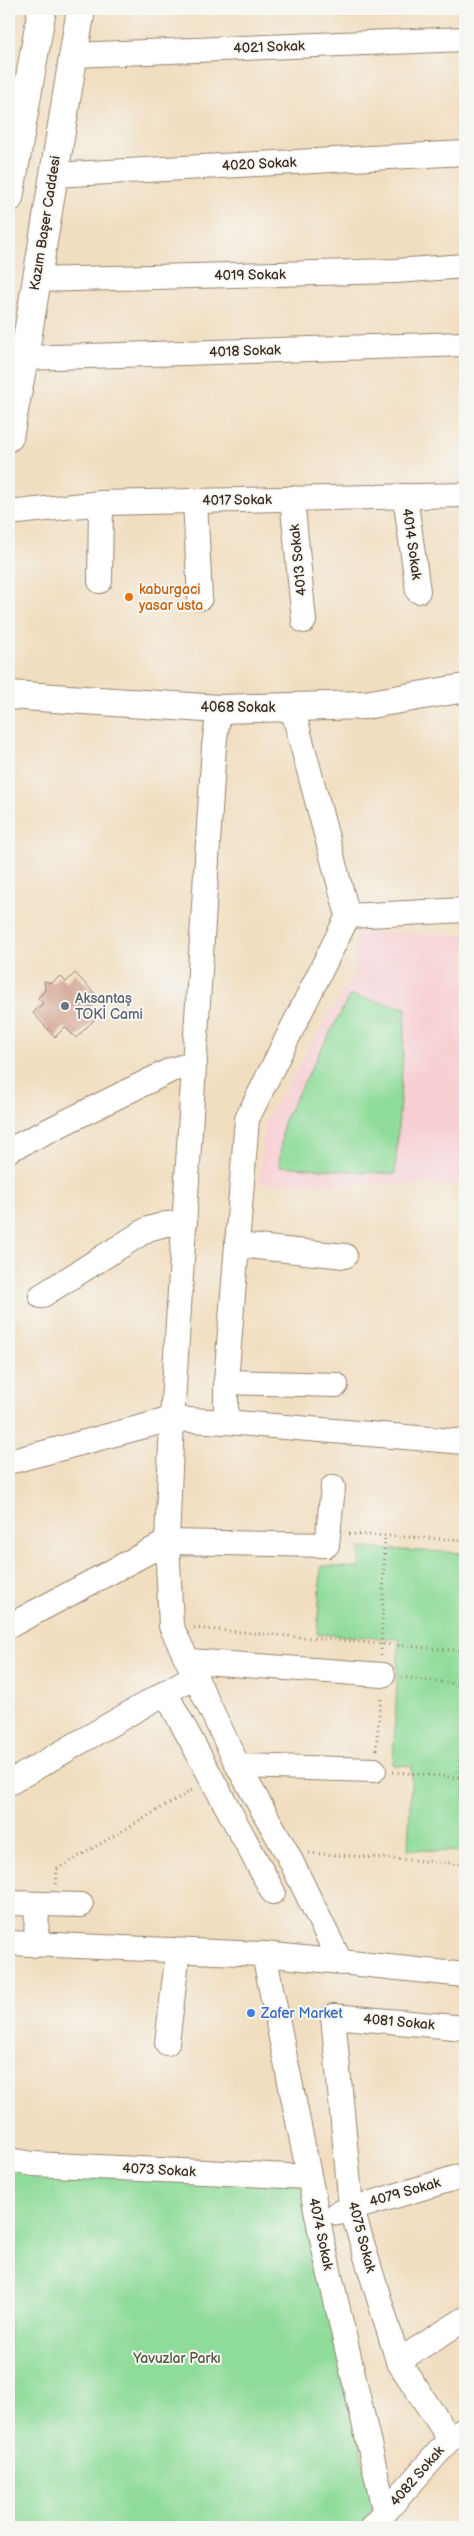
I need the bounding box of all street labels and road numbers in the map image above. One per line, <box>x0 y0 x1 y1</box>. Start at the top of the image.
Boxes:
street label: 4021 Sokak <box>233 37 305 57</box>
street label: Kazım Başer Caddesi <box>26 154 64 292</box>
street label: 4020 Sokak <box>221 154 297 174</box>
street label: 4019 Sokak <box>214 266 286 284</box>
street label: 4018 Sokak <box>209 341 281 361</box>
street label: 4017 Sokak <box>202 491 272 509</box>
street label: 4014 Sokak <box>399 507 425 581</box>
street label: 4013 Sokak <box>286 523 310 597</box>
street label: 4068 Sokak <box>201 699 276 716</box>
street label: 4081 Sokak <box>363 2010 436 2034</box>
street label: 4073 Sokak <box>122 2160 196 2180</box>
street label: 4079 Sokak <box>368 2174 443 2210</box>
street label: 4074 Sokak <box>305 2196 337 2272</box>
street label: 4075 Sokak <box>344 2200 380 2275</box>
street label: 4082 Sokak <box>386 2442 448 2510</box>

